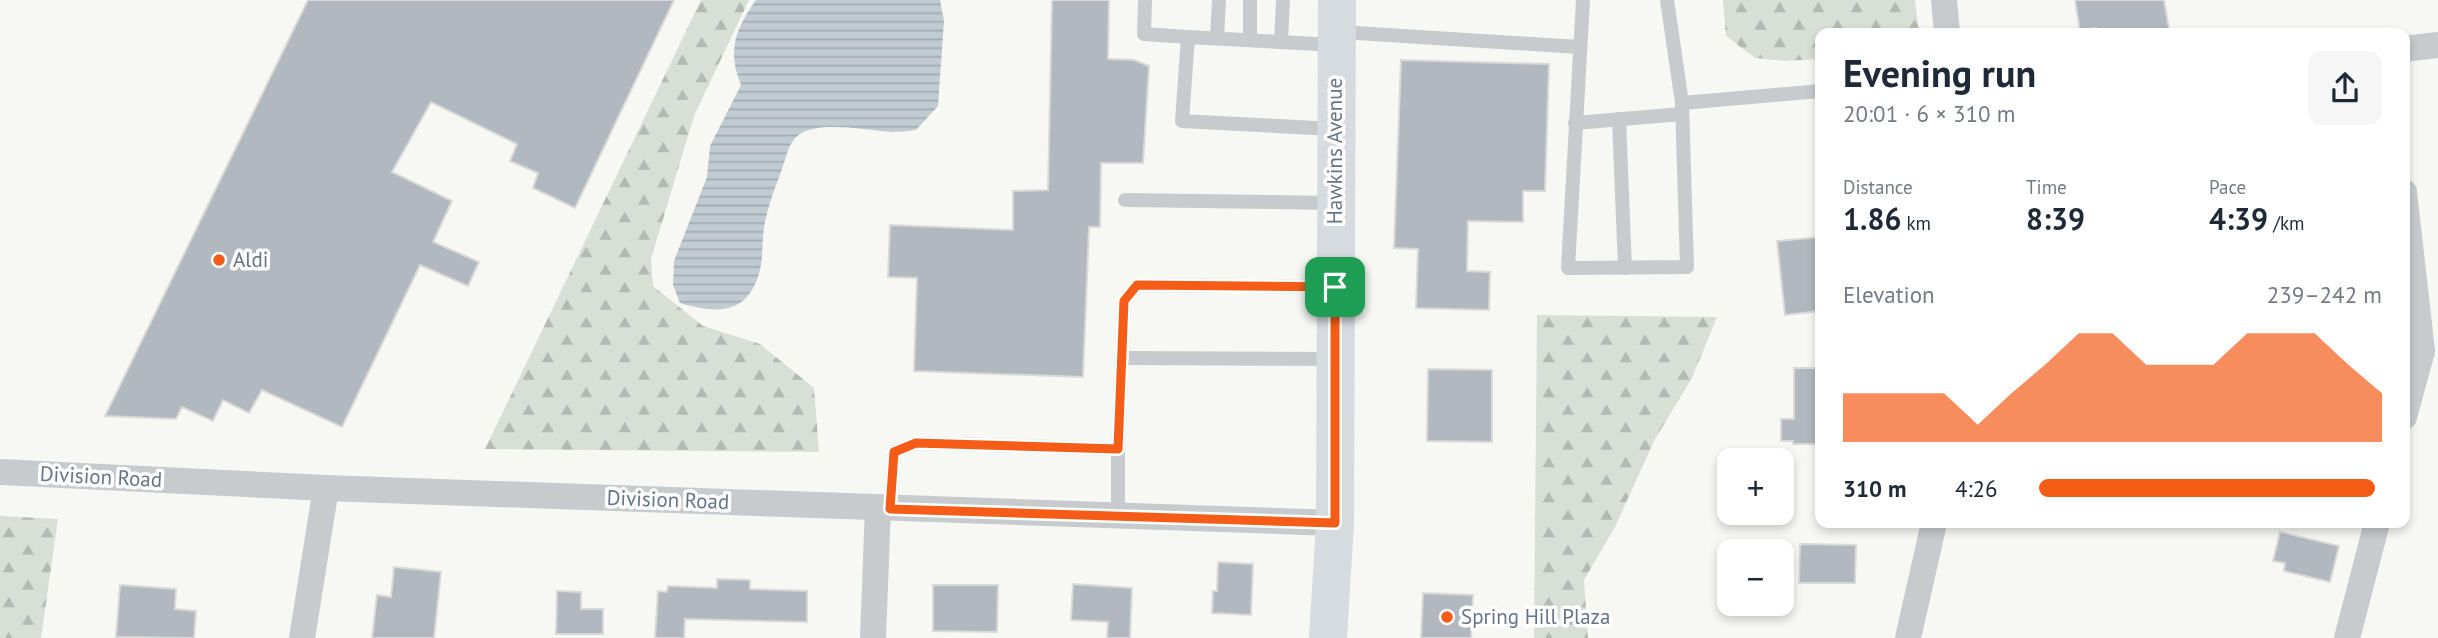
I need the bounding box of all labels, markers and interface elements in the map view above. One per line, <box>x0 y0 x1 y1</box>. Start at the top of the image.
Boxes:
text: Evening run <box>1843 48 2036 97</box>
button: share <box>2308 51 2382 125</box>
street label: Hawkins Avenue <box>1321 78 1348 224</box>
text: 20:01 · 6 × 310 m <box>1843 99 2015 128</box>
text: Distance <box>1843 175 1913 199</box>
text: Time <box>2026 175 2067 199</box>
text: Pace <box>2209 175 2246 199</box>
text: 1.86 <box>1843 199 1901 238</box>
text: 8:39 <box>2026 199 2085 238</box>
text: 4:39 <box>2209 199 2268 238</box>
text: km <box>1901 211 1931 235</box>
text: /km <box>2268 211 2304 235</box>
place label: Aldi <box>233 246 268 273</box>
marker: Aldi <box>211 252 227 268</box>
pin <box>1305 257 1365 317</box>
icon: arrive <box>1316 268 1354 306</box>
text: Elevation <box>1843 280 1935 309</box>
text: 239–242 m <box>2267 280 2382 309</box>
map controls <box>1717 448 1794 616</box>
button: + <box>1717 448 1794 525</box>
street label: Division Road <box>39 460 163 493</box>
text: 310 m <box>1843 474 1906 503</box>
text: 4:26 <box>1955 474 1998 503</box>
street label: Division Road <box>606 484 730 515</box>
button: − <box>1717 539 1794 616</box>
place label: Spring Hill Plaza <box>1461 603 1610 630</box>
marker: Spring Hill Plaza <box>1439 609 1455 625</box>

